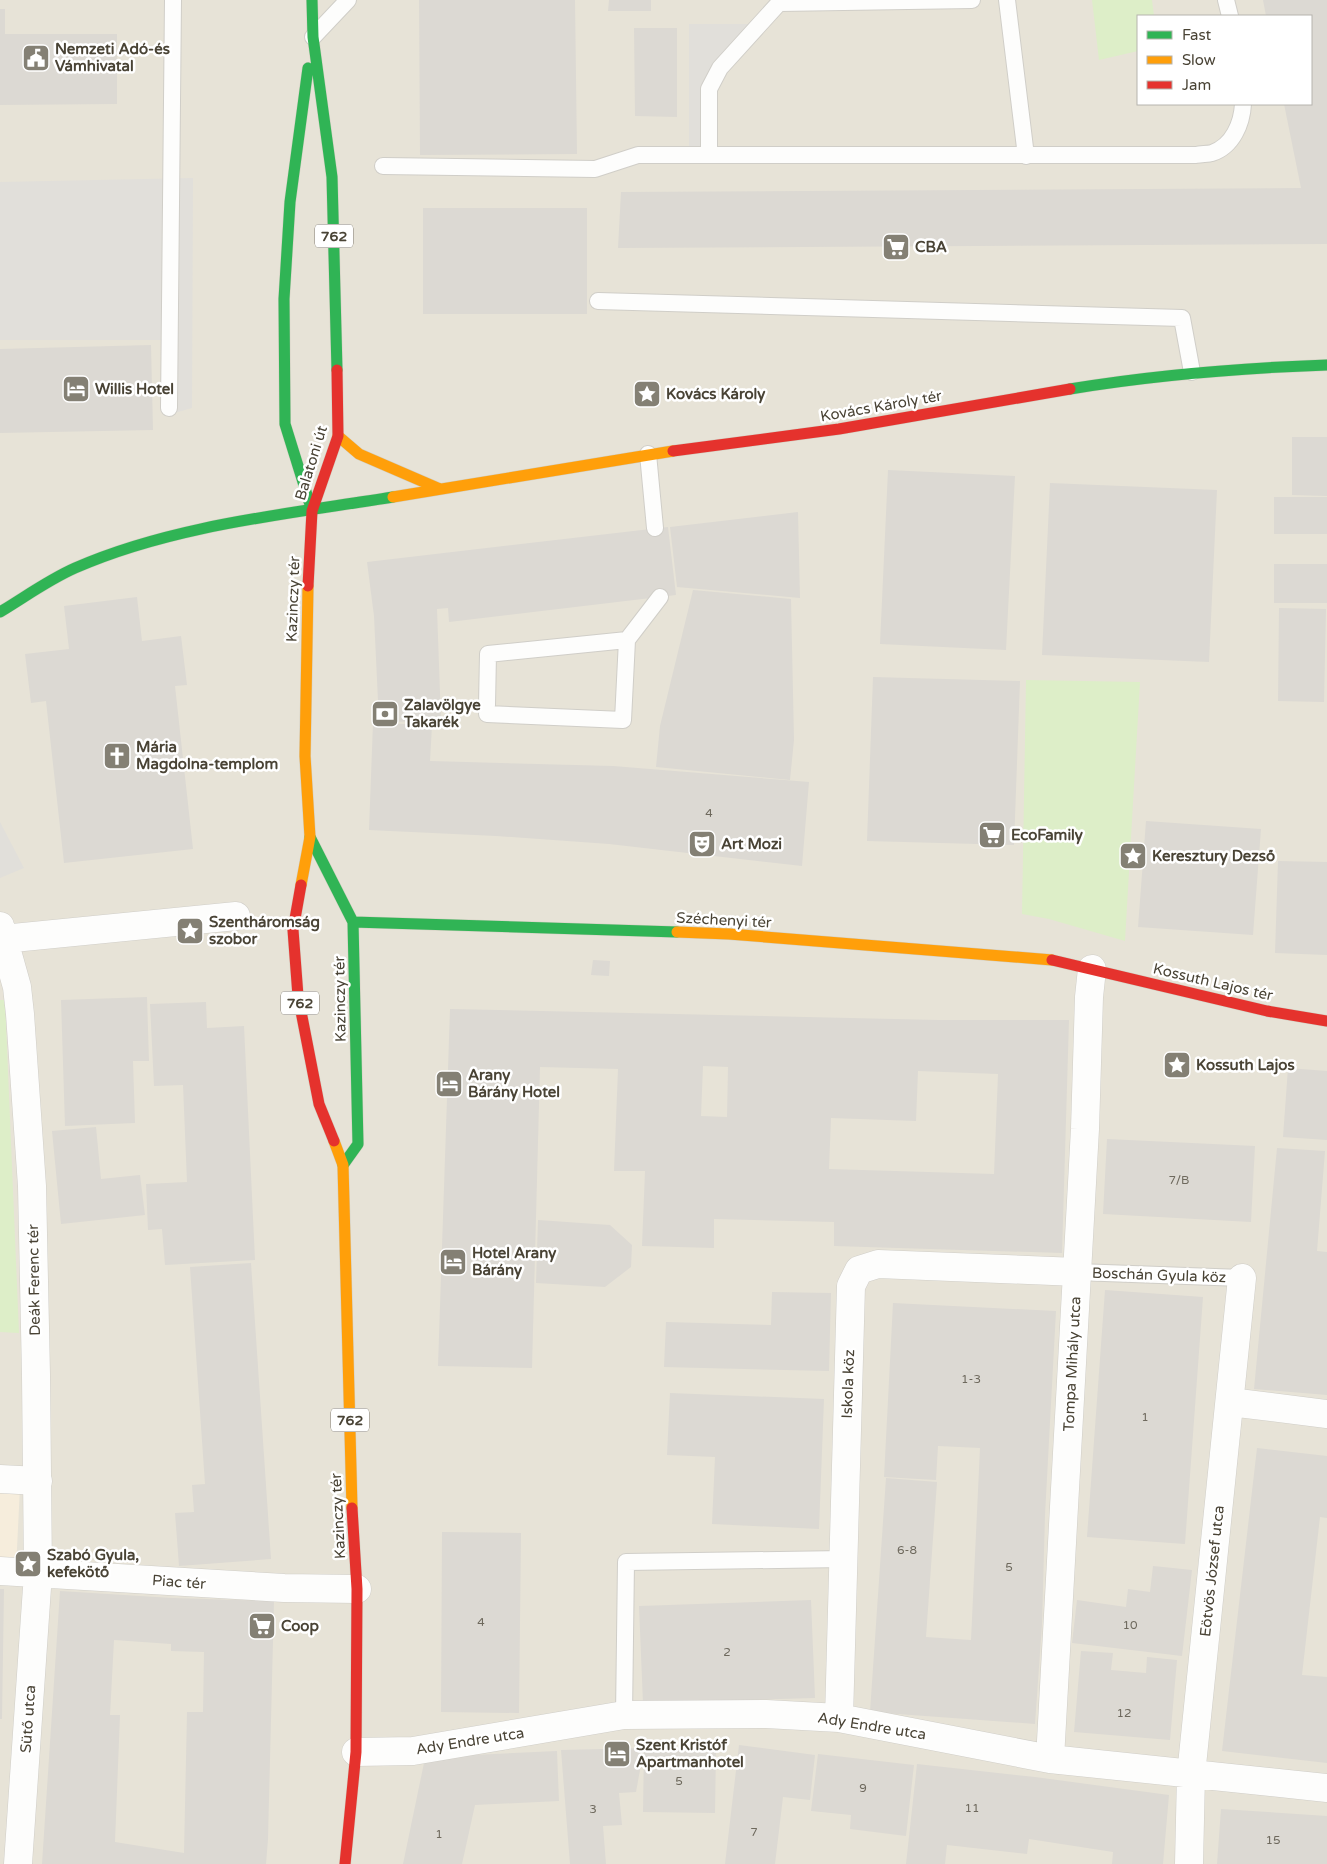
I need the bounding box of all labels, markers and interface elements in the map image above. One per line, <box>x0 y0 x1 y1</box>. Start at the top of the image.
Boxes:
legend <box>1137 15 1312 105</box>
text: Fast <box>1182 26 1212 44</box>
place label: Nemzeti Adó-és Vámhivatal <box>55 40 170 75</box>
public building icon: Nemzeti Adó-és Vámhivatal <box>21 43 51 73</box>
text: Slow <box>1182 51 1216 69</box>
text: Jam <box>1182 76 1211 94</box>
road number: 762 <box>315 225 353 248</box>
supermarket icon: CBA <box>881 232 911 262</box>
place label: CBA <box>915 238 947 256</box>
hotel icon: Willis Hotel <box>61 374 91 404</box>
place icon: Kovács Károly <box>632 379 662 409</box>
place label: Willis Hotel <box>95 380 174 398</box>
place label: Kovács Károly <box>666 385 765 404</box>
street label: Kovács Károly tér <box>819 386 943 426</box>
street label: Balatoni út <box>291 423 331 503</box>
street label: Kazinczy tér <box>283 555 304 642</box>
place label: Zalavölgye Takarék <box>403 696 481 731</box>
bank icon: Zalavölgye Takarék <box>370 699 400 729</box>
place label: Mária Magdolna-templom <box>136 738 278 774</box>
church icon: Mária Magdolna-templom <box>102 741 132 771</box>
house number: 4 <box>705 806 713 820</box>
supermarket icon: EcoFamily <box>977 820 1007 850</box>
place label: EcoFamily <box>1011 826 1083 845</box>
theatre icon: Art Mozi <box>687 829 717 859</box>
place label: Art Mozi <box>721 835 782 853</box>
place icon: Keresztury Dezső <box>1118 841 1148 871</box>
place label: Keresztury Dezső <box>1152 847 1275 866</box>
street label: Széchenyi tér <box>676 909 772 931</box>
place label: Szentháromság szobor <box>209 913 320 948</box>
place icon: Szentháromság szobor <box>175 916 205 946</box>
street label: Kazinczy tér <box>330 956 350 1042</box>
street label: Kossuth Lajos tér <box>1151 959 1275 1005</box>
road number: 762 <box>281 991 319 1014</box>
place icon: Kossuth Lajos <box>1162 1050 1192 1080</box>
place label: Kossuth Lajos <box>1196 1056 1295 1075</box>
place label: Arany Bárány Hotel <box>468 1066 560 1102</box>
hotel icon: Arany Bárány Hotel <box>434 1069 464 1099</box>
house number: 7/B <box>1169 1173 1189 1187</box>
street label: Deák Ferenc tér <box>24 1224 44 1336</box>
place label: Hotel Arany Bárány <box>472 1244 556 1280</box>
hotel icon: Hotel Arany Bárány <box>438 1247 468 1277</box>
street label: Boschán Gyula köz <box>1091 1264 1227 1286</box>
street label: Tompa Mihály utca <box>1059 1296 1085 1432</box>
street label: Iskola köz <box>838 1349 858 1419</box>
house number: 1-3 <box>961 1372 981 1386</box>
road number: 762 <box>331 1408 369 1432</box>
house number: 1 <box>1141 1410 1149 1424</box>
street label: Kazinczy tér <box>327 1472 349 1559</box>
street label: Eötvös József utca <box>1196 1504 1228 1638</box>
house number: 6-8 <box>897 1543 917 1557</box>
place label: Szabó Gyula, kefekötő <box>47 1546 139 1581</box>
place icon: Szabó Gyula, kefekötő <box>13 1549 43 1579</box>
house number: 5 <box>1005 1560 1013 1574</box>
street label: Piac tér <box>151 1571 207 1593</box>
supermarket icon: Coop <box>247 1611 277 1641</box>
house number: 4 <box>477 1615 485 1629</box>
place label: Coop <box>281 1617 319 1636</box>
house number: 10 <box>1122 1618 1138 1632</box>
house number: 2 <box>723 1645 731 1659</box>
street label: Sütő utca <box>17 1684 39 1754</box>
house number: 12 <box>1116 1706 1132 1720</box>
street label: Ady Endre utca <box>816 1709 928 1743</box>
street label: Ady Endre utca <box>414 1724 526 1758</box>
place label: Szent Kristóf Apartmanhotel <box>636 1736 744 1772</box>
hotel icon: Szent Kristóf Apartmanhotel <box>602 1739 632 1769</box>
house number: 5 <box>675 1774 683 1788</box>
house number: 9 <box>859 1781 867 1795</box>
house number: 11 <box>964 1801 980 1815</box>
house number: 3 <box>589 1802 597 1816</box>
house number: 7 <box>750 1825 758 1839</box>
house number: 1 <box>435 1827 443 1841</box>
house number: 15 <box>1265 1833 1281 1847</box>

